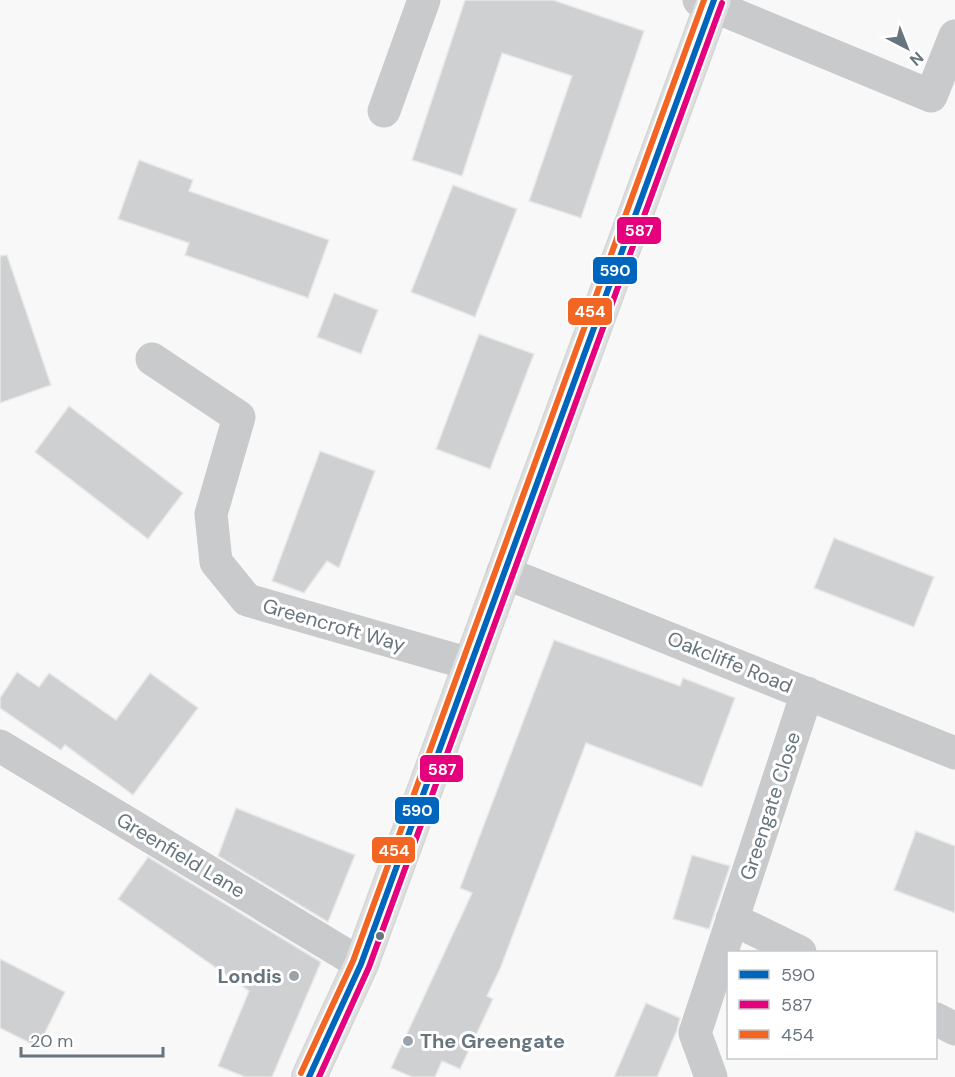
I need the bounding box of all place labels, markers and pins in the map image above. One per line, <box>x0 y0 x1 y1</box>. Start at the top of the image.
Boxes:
unlabelled marker <box>374 930 386 942</box>
place label: Londis <box>218 963 282 989</box>
marker: Londis <box>287 969 301 983</box>
place label: The Greengate <box>420 1028 565 1054</box>
marker: The Greengate <box>401 1034 415 1048</box>

